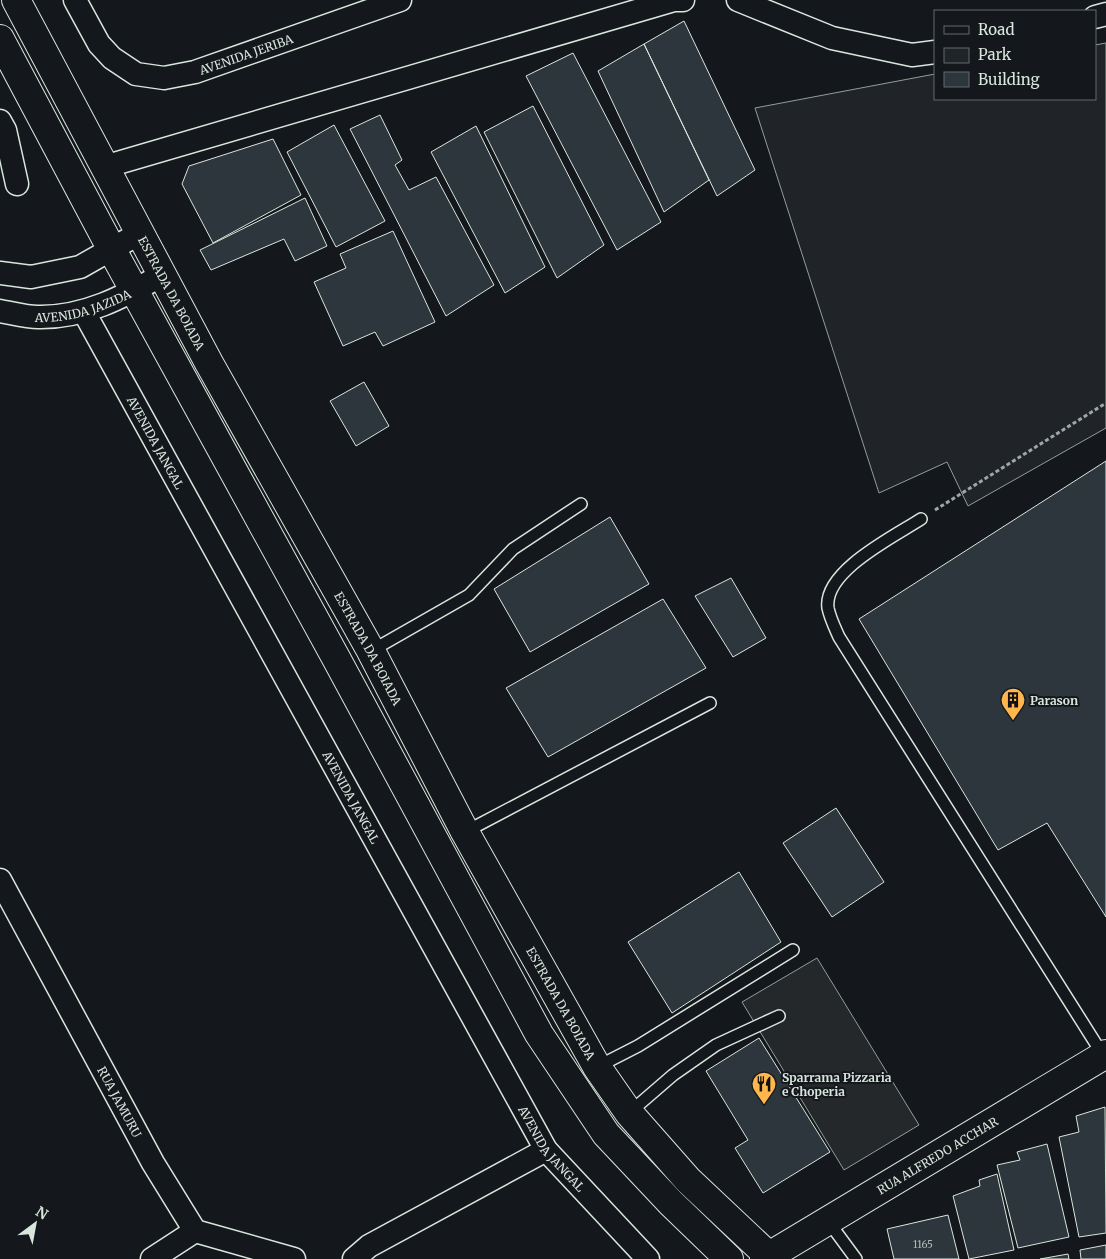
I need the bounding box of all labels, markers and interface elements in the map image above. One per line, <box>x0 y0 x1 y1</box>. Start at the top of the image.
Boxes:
legend <box>934 10 1096 100</box>
text: Road <box>978 20 1014 39</box>
street label: AVENIDA JERIBA <box>196 31 295 78</box>
text: Park <box>978 45 1012 64</box>
text: Building <box>978 70 1040 89</box>
street label: ESTRADA DA BOIADA <box>135 233 209 353</box>
street label: AVENIDA JAZIDA <box>34 285 134 325</box>
street label: AVENIDA JANGAL <box>124 393 188 492</box>
street label: ESTRADA DA BOIADA <box>332 589 406 708</box>
building icon: Parason <box>1000 687 1026 721</box>
place label: Parason <box>1030 693 1078 708</box>
street label: AVENIDA JANGAL <box>319 747 383 847</box>
street label: ESTRADA DA BOIADA <box>524 944 599 1063</box>
street label: RUA JAMURU <box>95 1064 145 1140</box>
place label: Sparrama Pizzaria e Choperia <box>782 1070 892 1099</box>
restaurant icon: Sparrama Pizzaria e Choperia <box>751 1071 777 1105</box>
street label: AVENIDA JANGAL <box>515 1102 589 1195</box>
street label: RUA ALFREDO ACCHAR <box>874 1113 1001 1197</box>
north arrow <box>10 1199 60 1249</box>
text: N <box>32 1202 51 1224</box>
house number: 1165 <box>913 1238 933 1251</box>

